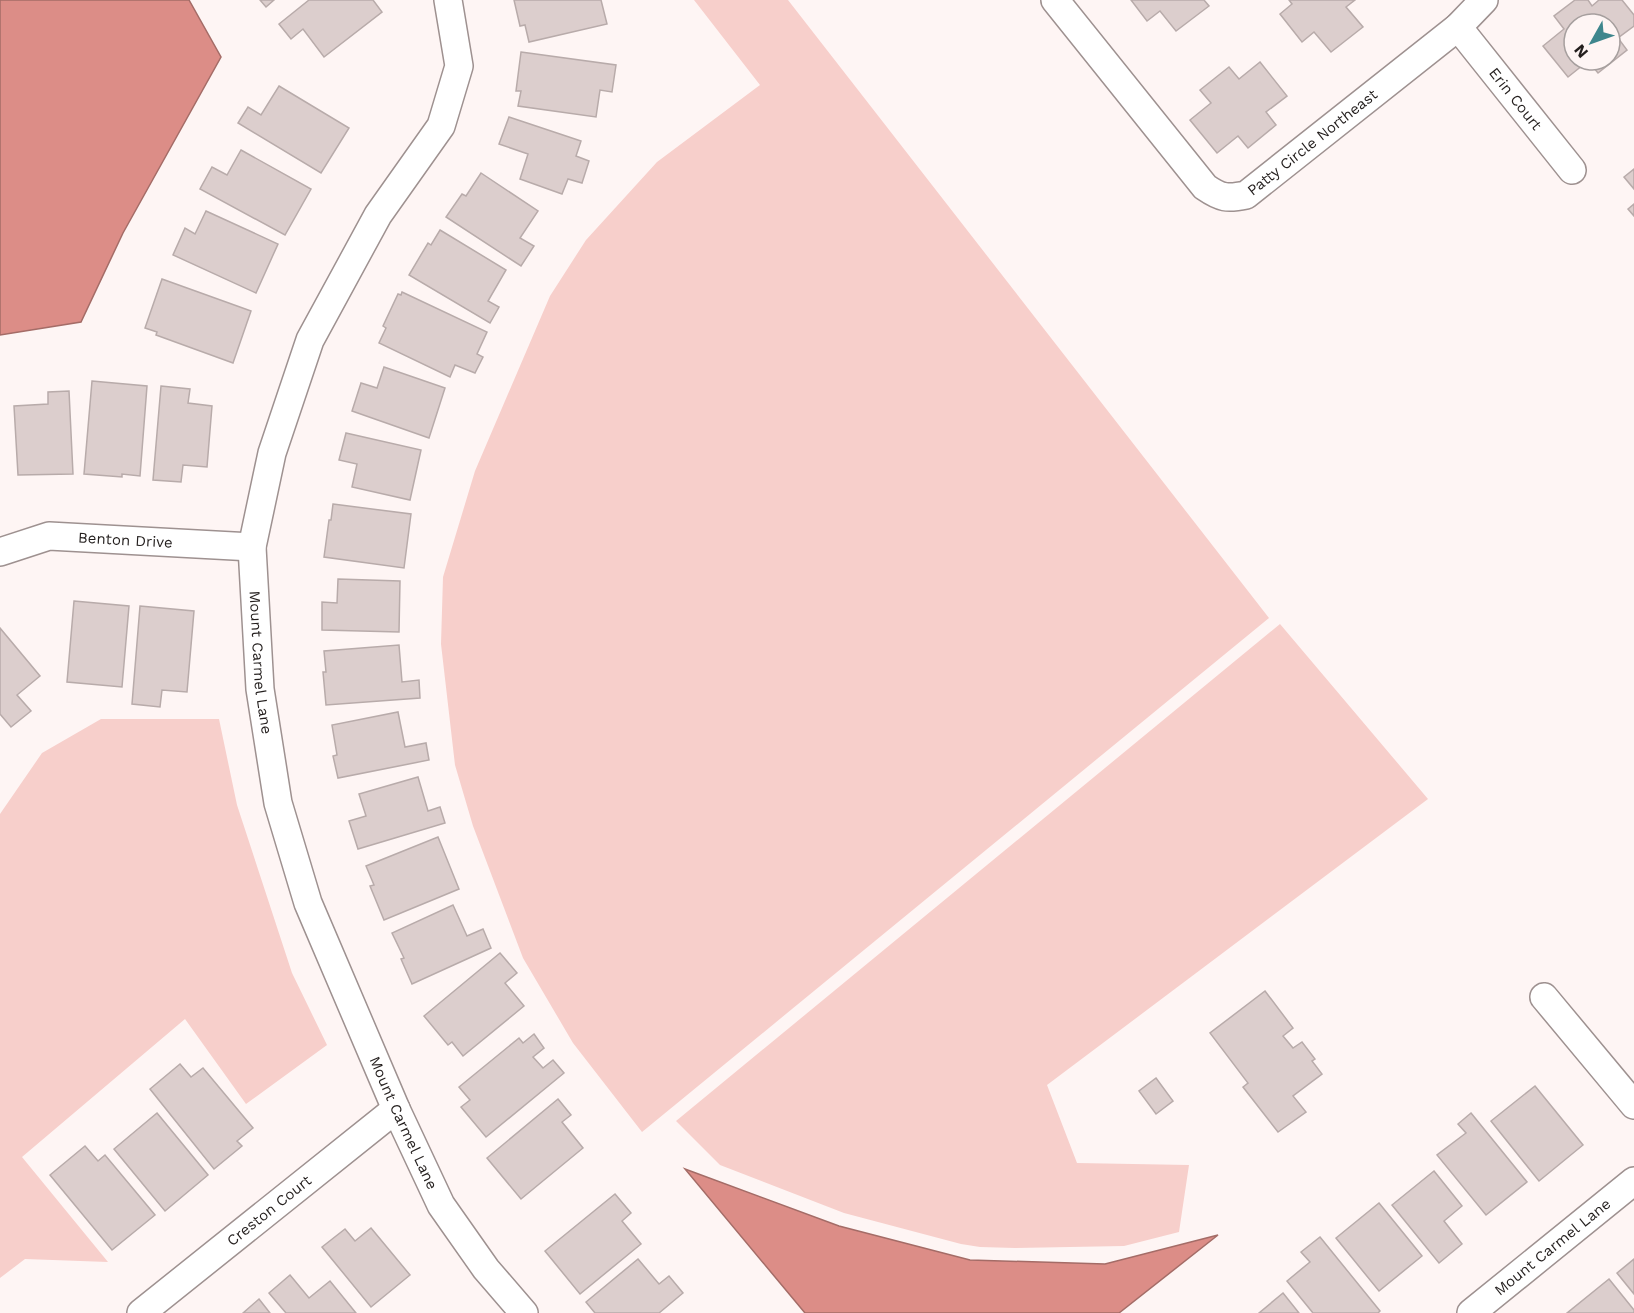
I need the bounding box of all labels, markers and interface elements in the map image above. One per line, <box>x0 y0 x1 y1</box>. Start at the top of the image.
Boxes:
north arrow <box>1562 12 1622 72</box>
text: N <box>1570 41 1592 62</box>
street label: Erin Court <box>1485 64 1546 134</box>
street label: Patty Circle Northeast <box>1244 85 1382 199</box>
street label: Benton Drive <box>78 529 173 552</box>
street label: Mount Carmel Lane <box>245 590 276 735</box>
street label: Mount Carmel Lane <box>366 1054 441 1192</box>
street label: Creston Court <box>223 1171 315 1250</box>
street label: Mount Carmel Lane <box>1491 1195 1614 1299</box>

